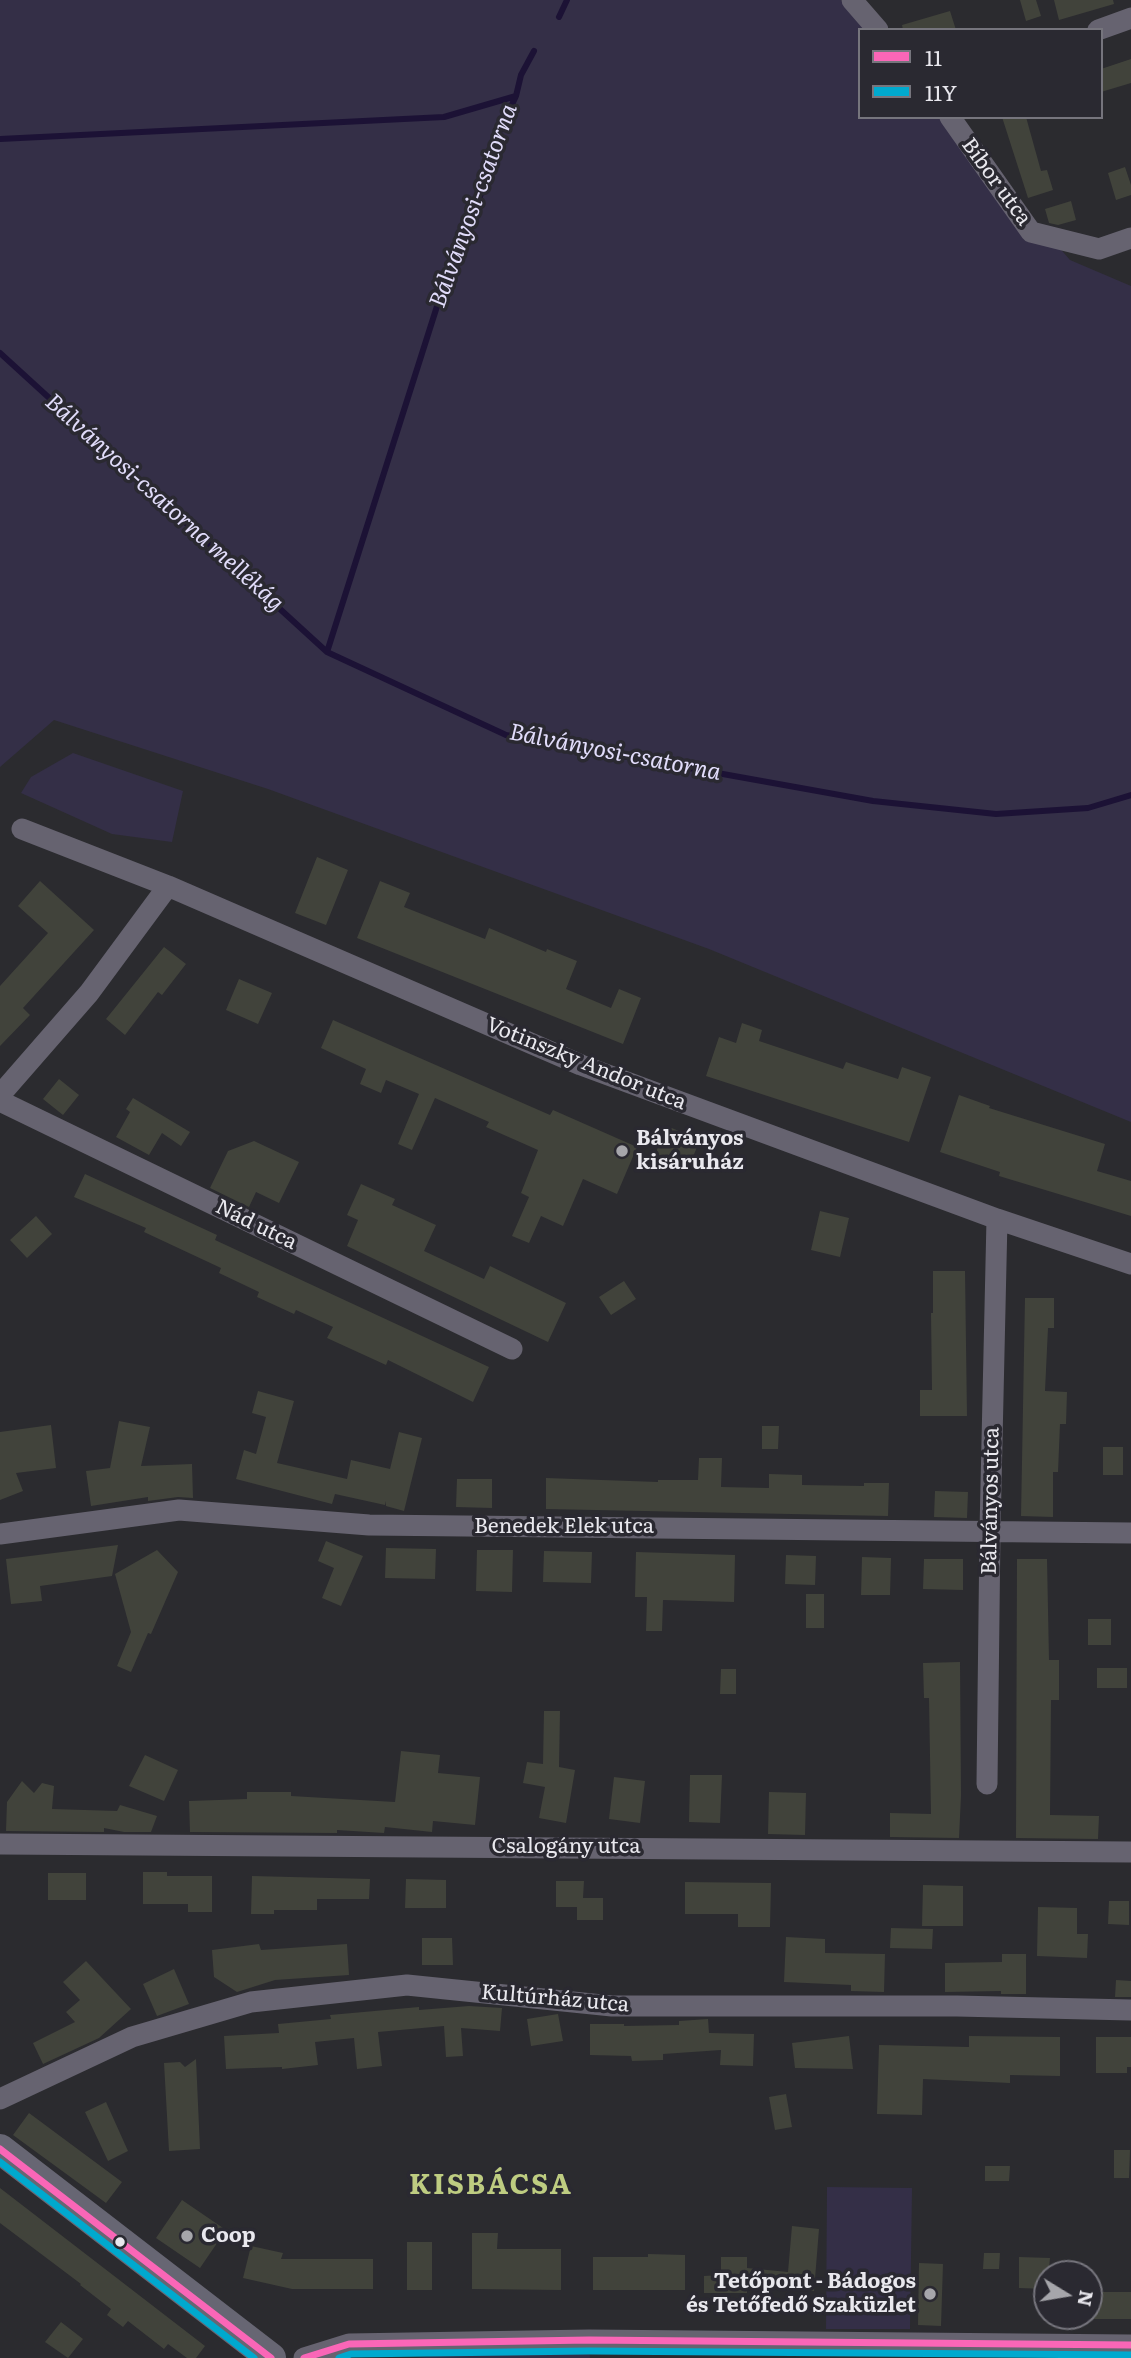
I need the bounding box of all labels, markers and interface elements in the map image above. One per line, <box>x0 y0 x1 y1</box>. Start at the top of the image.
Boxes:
legend <box>858 28 1103 119</box>
text: 11 <box>925 41 942 72</box>
text: 11Y <box>925 76 957 107</box>
water label: Bálványosi-csatorna <box>424 100 524 312</box>
street label: Bíbor utca <box>956 133 1036 231</box>
water label: Bálványosi-csatorna mellékág <box>39 389 289 617</box>
water label: Bálványosi-csatorna <box>507 719 723 787</box>
street label: Votinszky Andor utca <box>482 1012 690 1116</box>
place label: Bálványos kisáruház <box>636 1126 744 1176</box>
marker: Bálványos kisáruház <box>614 1143 630 1159</box>
street label: Nád utca <box>211 1194 301 1256</box>
street label: Bálványos utca <box>977 1427 1005 1575</box>
street label: Benedek Elek utca <box>474 1514 654 1540</box>
street label: Csalogány utca <box>492 1834 640 1860</box>
street label: Kultúrház utca <box>480 1980 630 2018</box>
district label: KISBÁCSA <box>410 2169 572 2203</box>
place label: Coop <box>201 2223 256 2249</box>
marker: Coop <box>179 2228 195 2244</box>
unlabelled marker <box>113 2235 127 2249</box>
north arrow <box>1033 2260 1103 2330</box>
place label: Tetőpont - Bádogos és Tetőfedő Szaküzlet <box>686 2269 916 2319</box>
marker: Tetőpont - Bádogos és Tetőfedő Szaküzlet <box>922 2286 938 2302</box>
text: N <box>1071 2288 1102 2309</box>

